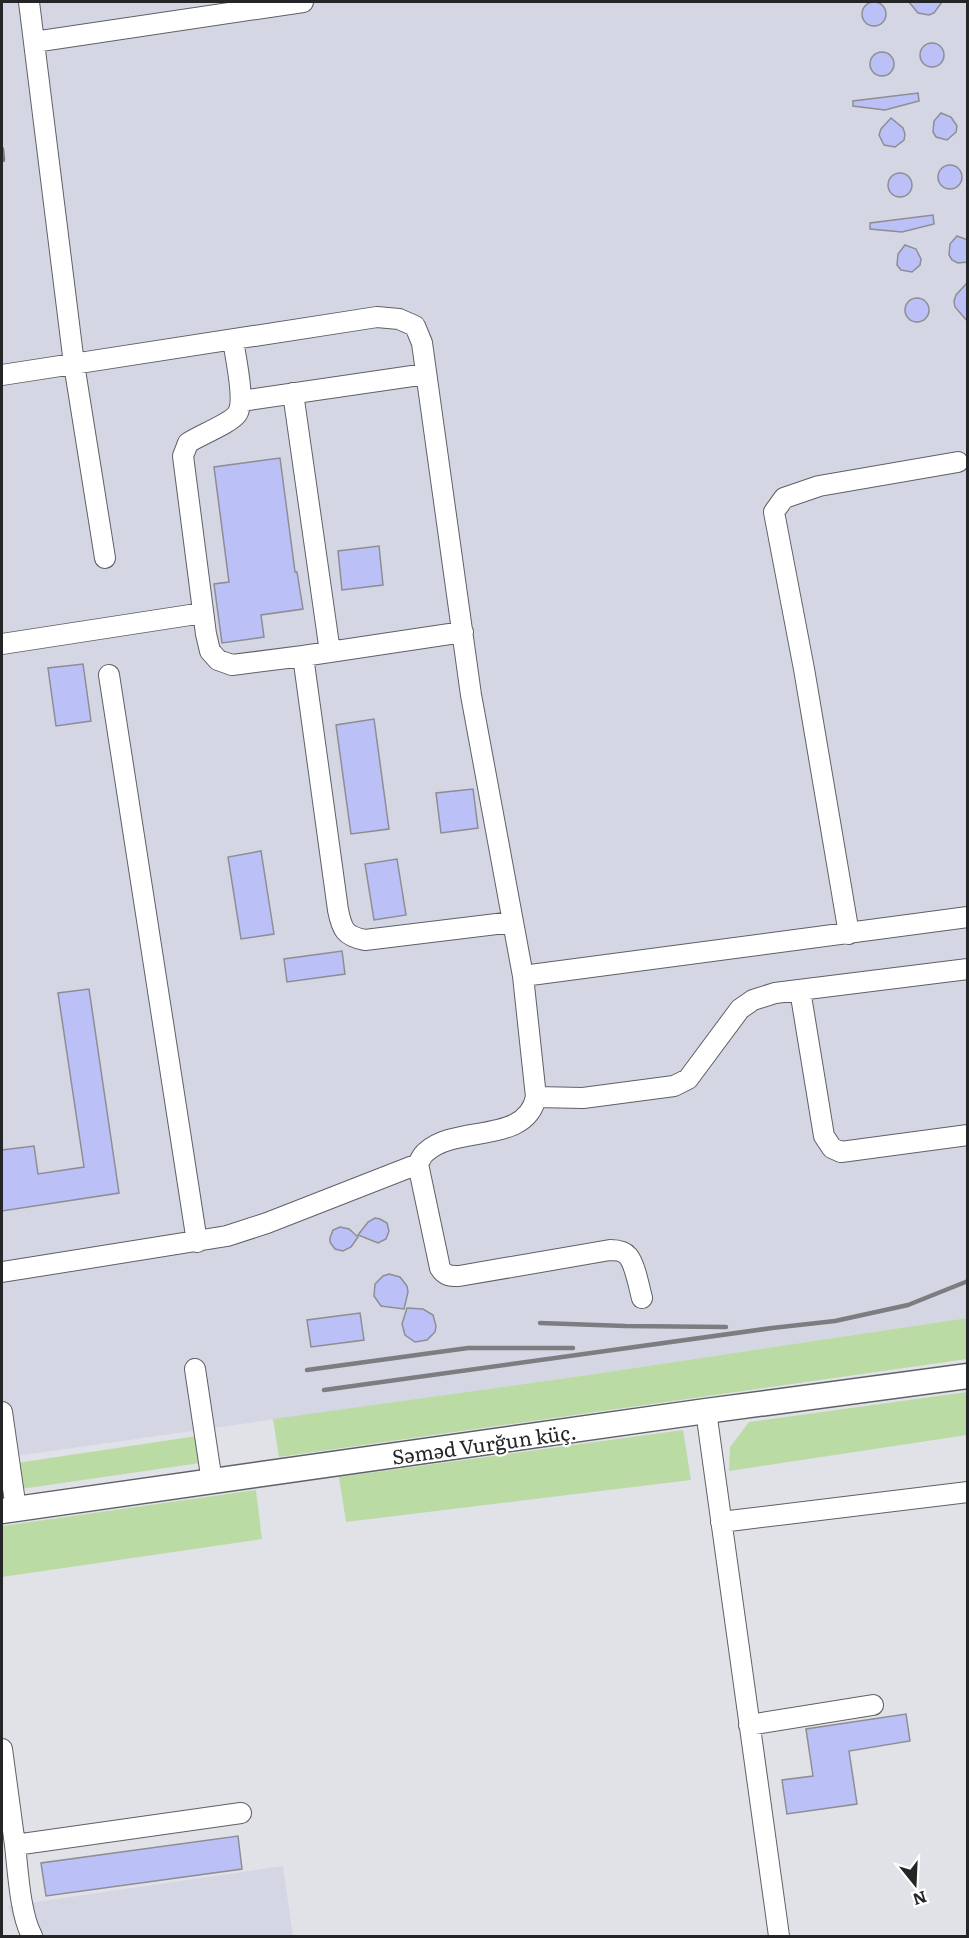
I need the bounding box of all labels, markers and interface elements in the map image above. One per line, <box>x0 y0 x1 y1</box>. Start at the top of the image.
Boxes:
street label: Səməd Vurğun küç. <box>390 1415 578 1471</box>
north arrow <box>885 1854 945 1914</box>
text: N <box>910 1886 930 1913</box>

